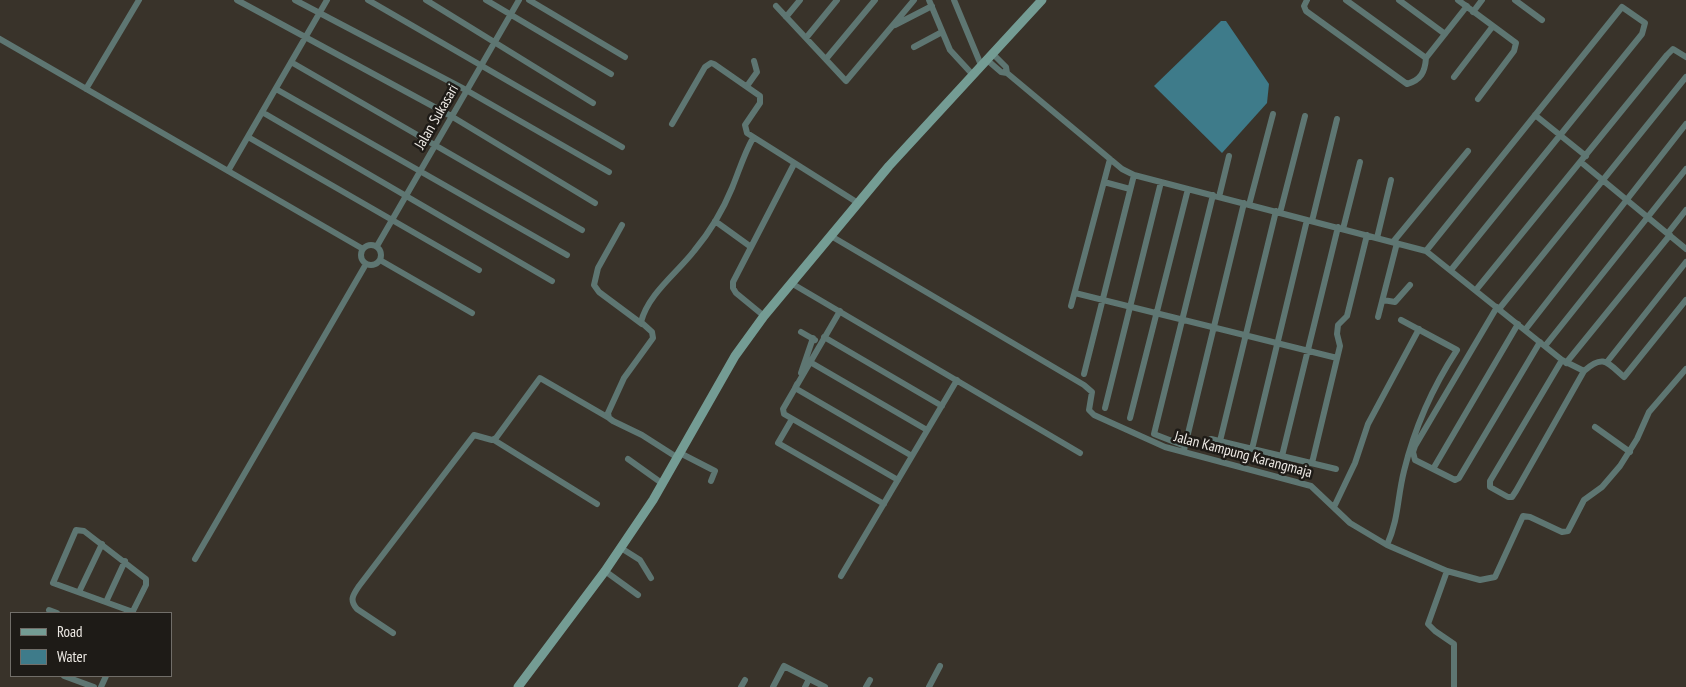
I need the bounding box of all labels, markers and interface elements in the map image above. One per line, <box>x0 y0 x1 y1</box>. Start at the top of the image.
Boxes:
street label: Jalan Sukasari <box>411 81 463 153</box>
street label: Jalan Kampung Karangmaja <box>1172 428 1314 482</box>
legend <box>10 612 172 677</box>
text: Road <box>57 622 83 641</box>
text: Water <box>57 647 87 666</box>

